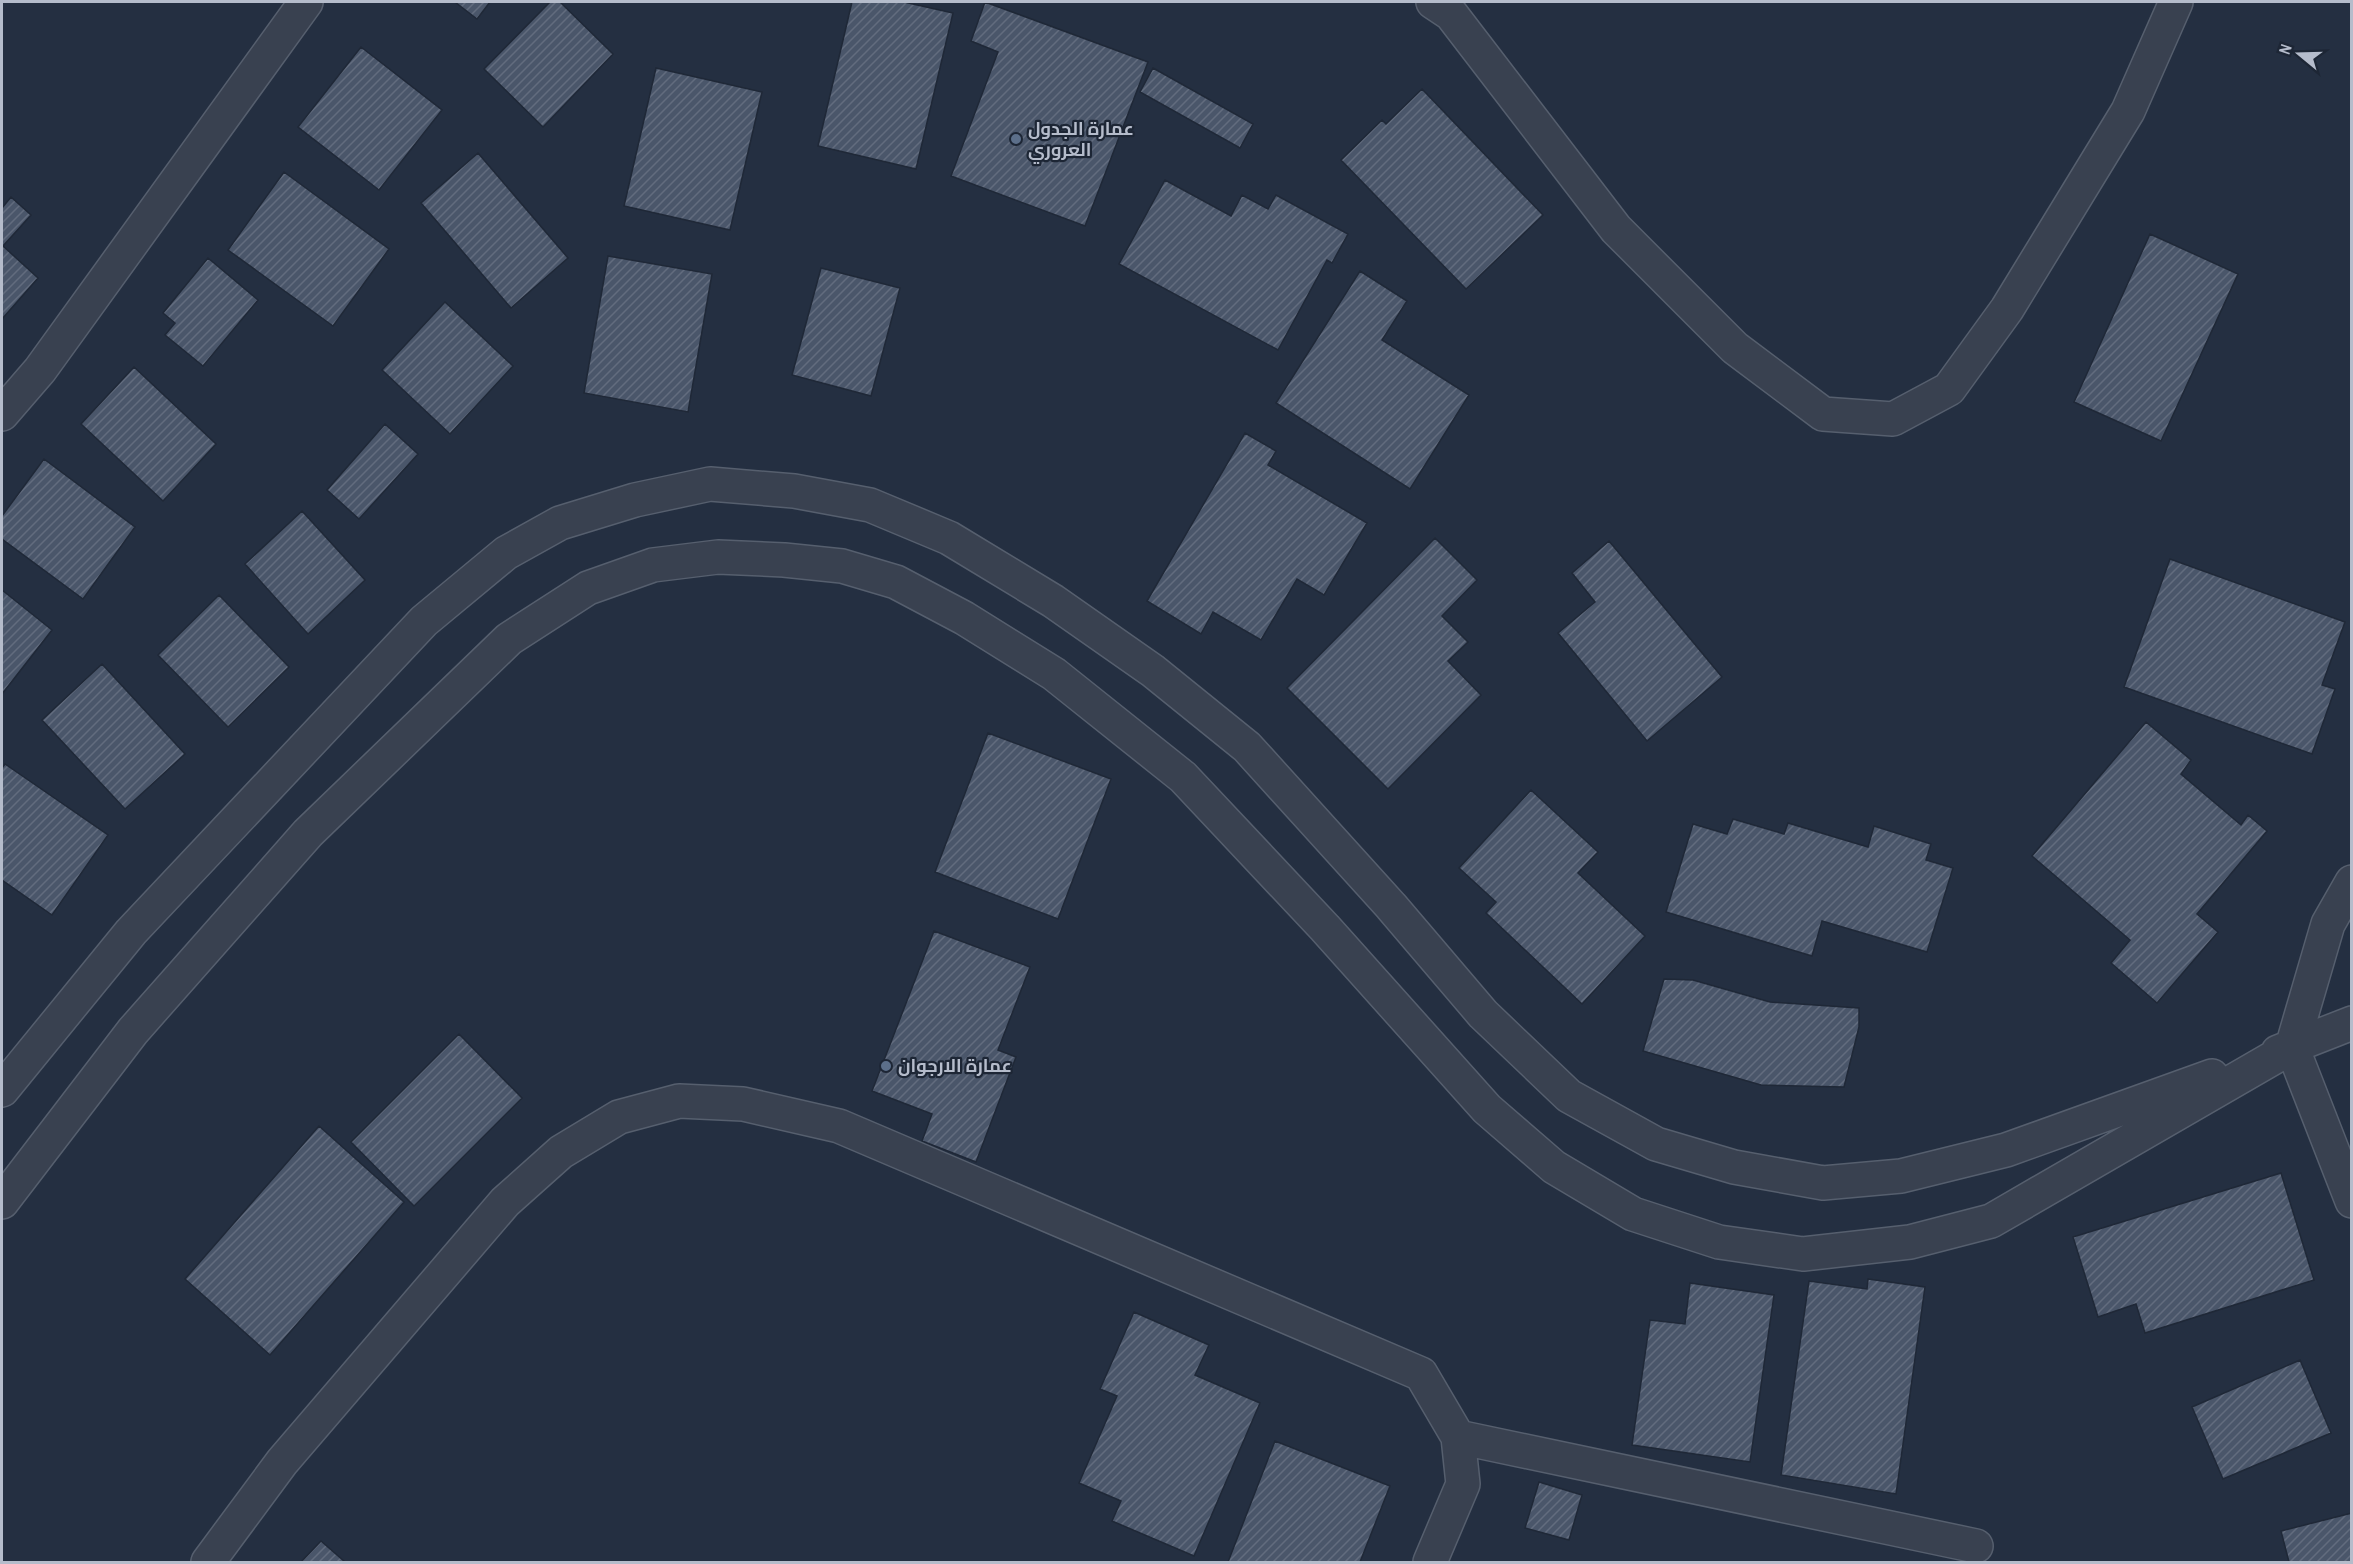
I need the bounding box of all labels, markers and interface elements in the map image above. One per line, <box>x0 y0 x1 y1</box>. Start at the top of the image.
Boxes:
north arrow <box>2269 24 2329 84</box>
text: N <box>2273 41 2297 57</box>
place label: عمارة الجدول العروري <box>1028 116 1134 164</box>
marker: عمارة الجدول العروري <box>1009 132 1023 146</box>
place label: عمارة الارجوان <box>898 1053 1012 1078</box>
marker: عمارة الارجوان <box>879 1059 893 1073</box>

